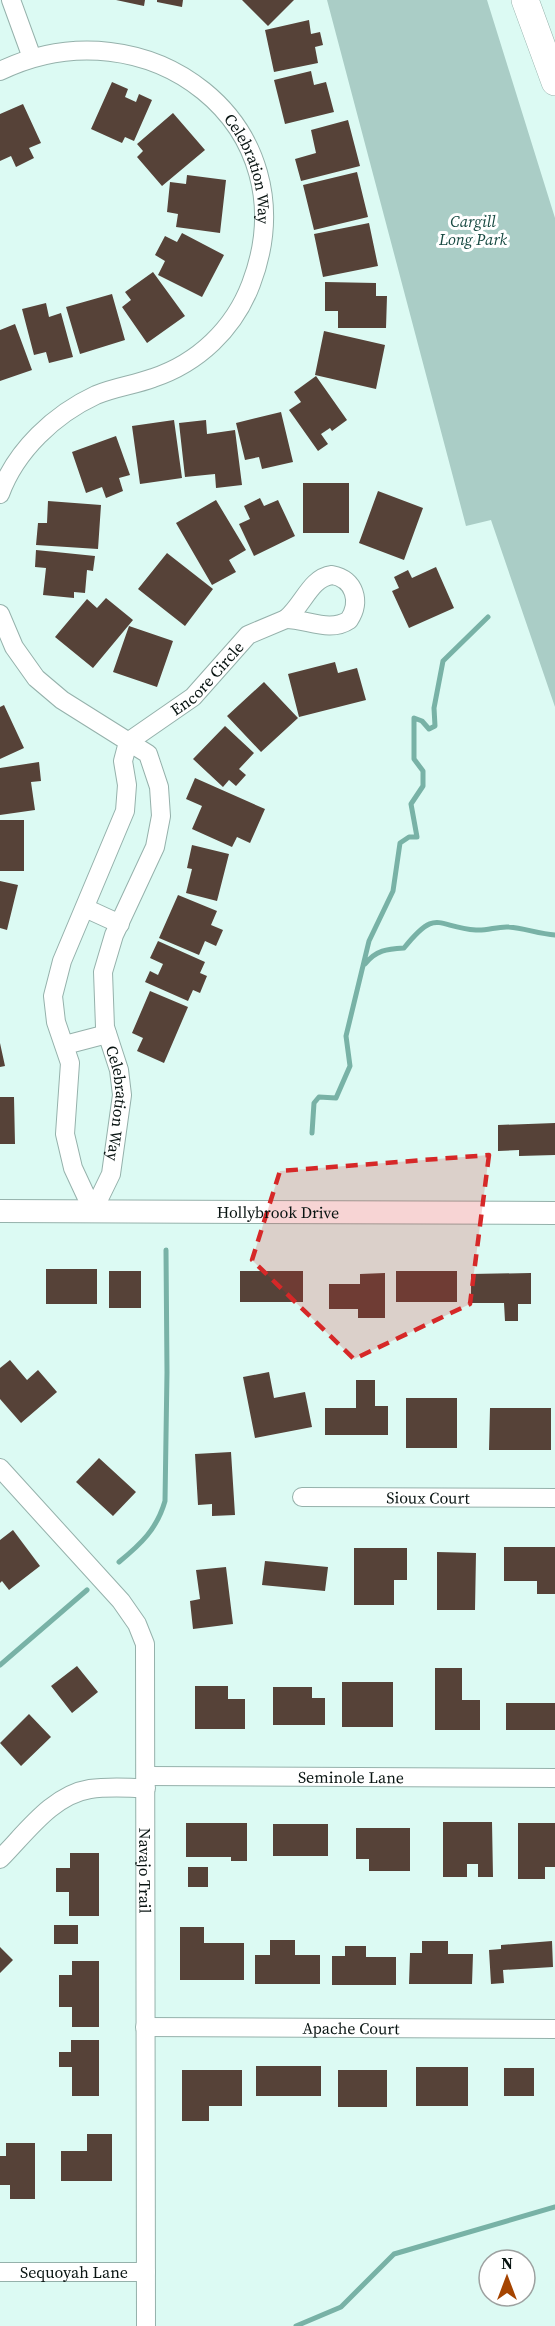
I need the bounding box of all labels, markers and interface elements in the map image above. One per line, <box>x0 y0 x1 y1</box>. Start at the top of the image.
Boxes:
street label: Celebration Way <box>219 109 275 225</box>
park label: Cargill Long Park <box>438 210 507 250</box>
street label: Encore Circle <box>166 636 248 720</box>
street label: Celebration Way <box>101 1042 133 1163</box>
street label: Hollybrook Drive <box>217 1201 339 1223</box>
street label: Sioux Court <box>386 1486 471 1509</box>
street label: Seminole Lane <box>298 1766 404 1788</box>
street label: Navajo Trail <box>134 1828 156 1914</box>
street label: Apache Court <box>302 2017 400 2039</box>
north arrow <box>477 2248 537 2308</box>
text: N <box>501 2252 513 2274</box>
street label: Sequoyah Lane <box>20 2261 128 2283</box>

